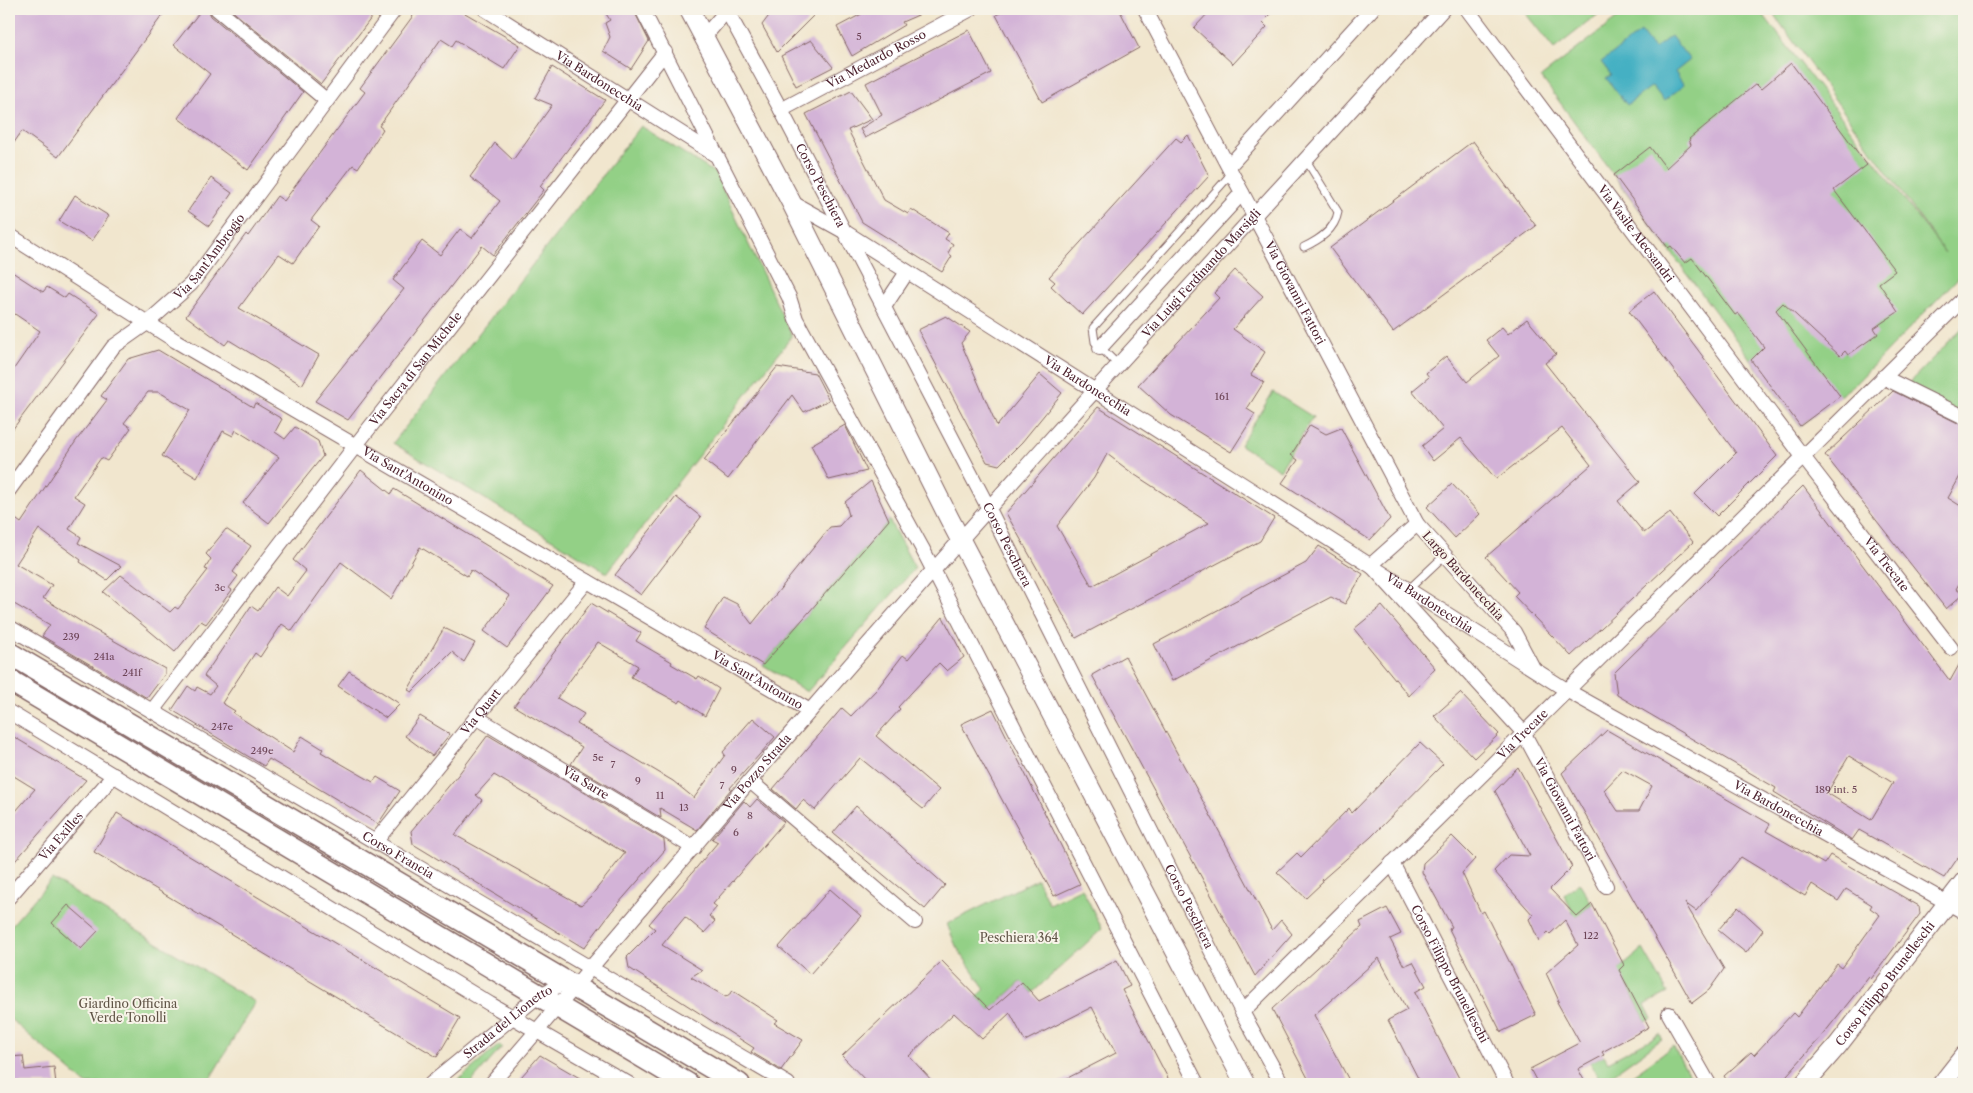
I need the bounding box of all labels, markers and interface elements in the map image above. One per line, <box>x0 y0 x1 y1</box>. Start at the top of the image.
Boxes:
street label: Via Medardo Rosso <box>823 26 928 92</box>
house number: 5 <box>856 30 862 43</box>
street label: Via Bardonecchia <box>552 47 646 114</box>
street label: Corso Peschiera <box>793 141 849 230</box>
street label: Via Vasile Alecsandri <box>1594 181 1678 285</box>
street label: Via Luigi Ferdinando Marsigli <box>1138 205 1264 341</box>
street label: Via Sant'Ambrogio <box>170 210 248 303</box>
street label: Via Giovanni Fattori <box>1261 237 1329 347</box>
street label: Via Sacra di San Michele <box>365 308 465 429</box>
street label: Via Bardonecchia <box>1041 352 1135 419</box>
house number: 161 <box>1215 390 1230 403</box>
street label: Via Sant'Antonino <box>359 443 456 508</box>
street label: Corso Peschiera <box>980 500 1035 590</box>
street label: Largo Bardonecchia <box>1419 528 1508 624</box>
street label: Via Trecate <box>1860 533 1913 595</box>
street label: Via Bardonecchia <box>1382 569 1477 636</box>
house number: 3c <box>215 581 225 594</box>
house number: 239 <box>62 630 80 643</box>
street label: Via Sant'Antonino <box>709 647 806 712</box>
house number: 241a <box>93 650 115 663</box>
house number: 241f <box>122 666 143 679</box>
street label: Via Quart <box>457 685 504 738</box>
street label: Via Trecate <box>1493 706 1551 763</box>
house number: 247e <box>211 720 233 733</box>
street label: Via Pozzo Strada <box>719 730 794 814</box>
house number: 249e <box>251 744 274 757</box>
house number: 5e <box>592 751 604 764</box>
street label: Via Giovanni Fattori <box>1531 754 1599 864</box>
house number: 7 <box>611 758 616 771</box>
street label: Via Sarre <box>559 762 612 802</box>
house number: 9 <box>731 763 737 776</box>
house number: 9 <box>635 774 641 787</box>
street label: Via Bardonecchia <box>1730 776 1827 839</box>
house number: 7 <box>720 779 725 792</box>
house number: 189 int. 5 <box>1815 783 1857 796</box>
house number: 11 <box>656 789 665 802</box>
house number: 13 <box>679 801 689 814</box>
street label: Via Exilles <box>35 808 86 864</box>
house number: 8 <box>747 809 753 822</box>
house number: 6 <box>733 826 739 839</box>
street label: Corso Francia <box>360 828 437 882</box>
street label: Corso Peschiera <box>1162 862 1217 952</box>
street label: Corso Filippo Brunelleschi <box>1408 902 1492 1045</box>
street label: Corso Filippo Brunelleschi <box>1832 918 1938 1049</box>
house number: 122 <box>1583 929 1599 942</box>
park label: Peschiera 364 <box>980 930 1058 945</box>
street label: Strada del Lionetto <box>460 982 555 1061</box>
park label: Giardino Officina Verde Tonolli <box>79 996 178 1025</box>

